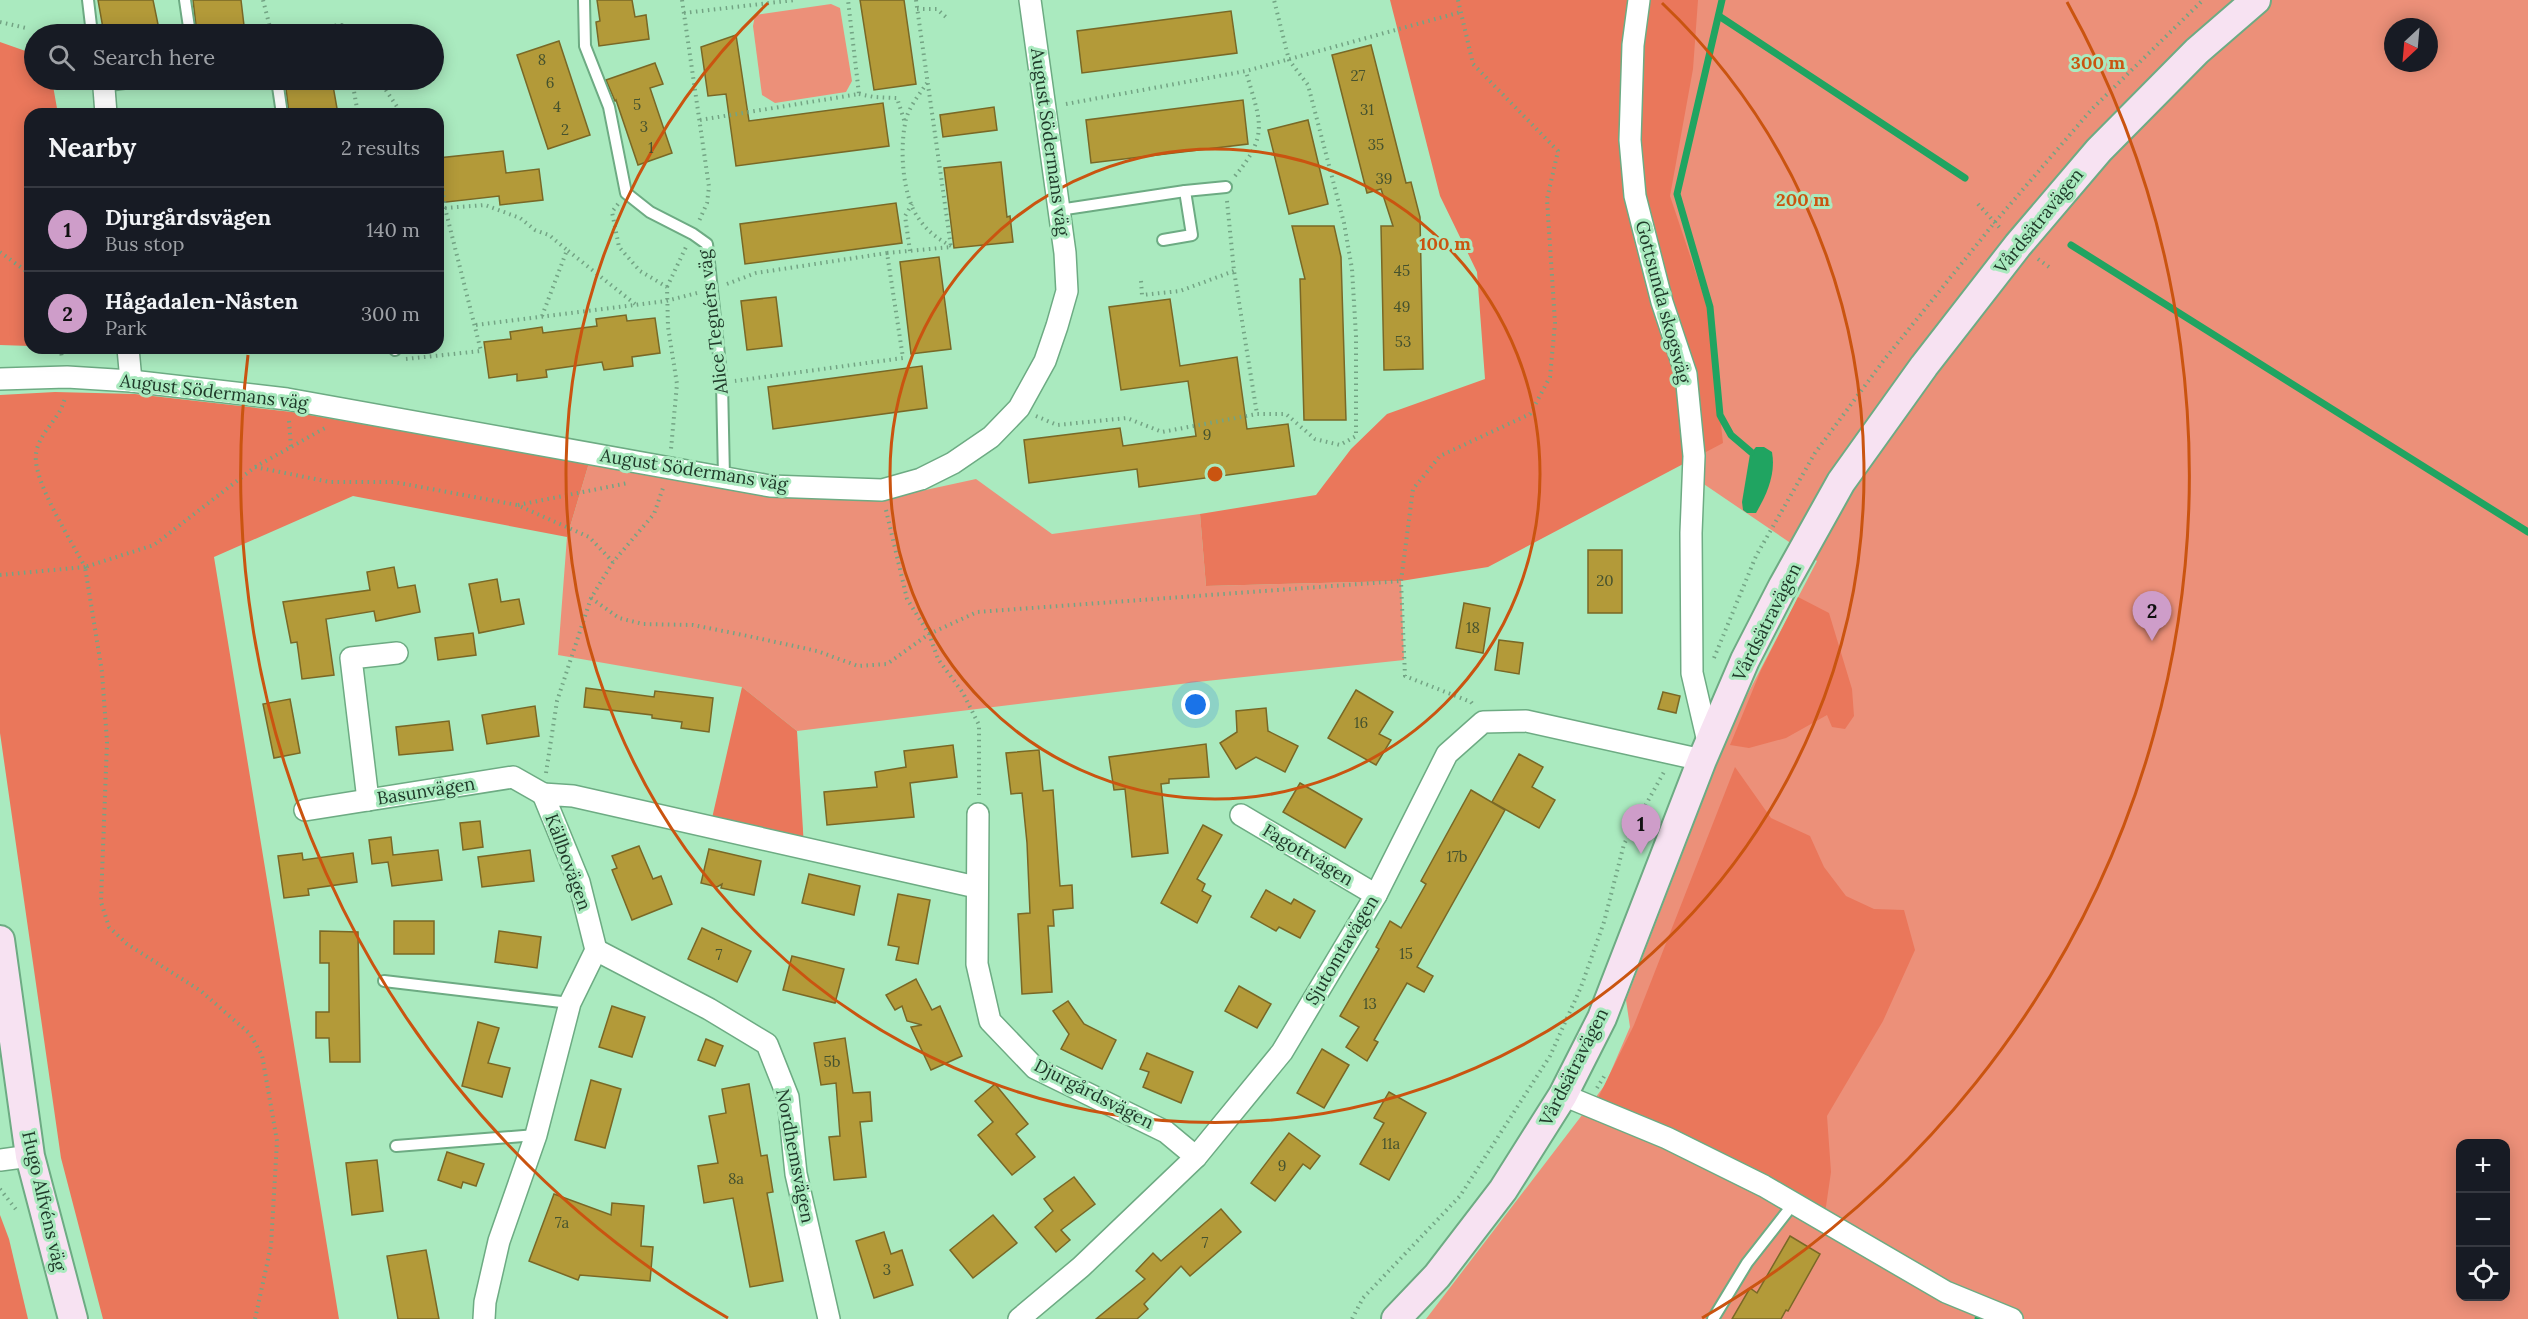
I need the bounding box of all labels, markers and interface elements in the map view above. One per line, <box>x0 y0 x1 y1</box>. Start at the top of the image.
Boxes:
north arrow <box>2384 18 2438 72</box>
search box <box>24 24 444 90</box>
icon: search <box>45 41 78 74</box>
text: Search here <box>93 43 215 71</box>
street label: August Södermans väg <box>1026 46 1075 238</box>
house number: 8 <box>538 50 546 69</box>
text: 300 m <box>2071 51 2126 74</box>
house number: 27 <box>1351 66 1366 85</box>
house number: 6 <box>546 73 554 92</box>
house number: 5 <box>633 95 641 114</box>
house number: 4 <box>553 97 561 116</box>
house number: 31 <box>1360 100 1374 119</box>
house number: 3 <box>640 117 648 136</box>
house number: 2 <box>561 120 569 139</box>
text: Nearby <box>48 131 136 164</box>
text: 2 results <box>341 135 420 160</box>
house number: 35 <box>1368 135 1384 154</box>
house number: 1 <box>648 138 654 157</box>
street label: Vårdsätravägen <box>1988 163 2088 279</box>
house number: 39 <box>1375 169 1393 188</box>
text: 200 m <box>1776 188 1830 211</box>
text: Djurgårdsvägen <box>105 203 271 231</box>
text: 1 <box>63 217 72 242</box>
text: 140 m <box>366 217 420 242</box>
street label: Gottsunda skogsväg <box>1631 218 1697 387</box>
text: Bus stop <box>105 231 184 256</box>
text: 100 m <box>1419 232 1471 255</box>
street label: Alice Tegnérs väg <box>692 248 733 397</box>
house number: 45 <box>1394 261 1410 280</box>
text: Hågadalen-Nåsten <box>105 287 298 315</box>
house number: 49 <box>1394 297 1410 316</box>
text: 2 <box>62 301 73 326</box>
text: 300 m <box>361 301 420 326</box>
text: Park <box>105 315 147 340</box>
house number: 53 <box>1395 332 1411 351</box>
street label: August Södermans väg <box>118 368 310 415</box>
house number: 9 <box>1203 425 1211 444</box>
street label: August Södermans väg <box>598 443 790 496</box>
centre of rings <box>1205 464 1225 484</box>
street label: Vårdsätravägen <box>1727 559 1806 685</box>
house number: 20 <box>1596 571 1614 590</box>
pin: 2 <box>2132 592 2172 641</box>
house number: 18 <box>1466 618 1480 637</box>
your location <box>1181 690 1210 719</box>
house number: 16 <box>1354 713 1368 732</box>
street label: Basunvägen <box>375 771 477 810</box>
pin: 1 <box>1622 804 1660 854</box>
street label: Källbovägen <box>540 810 597 913</box>
street label: Fagottvägen <box>1259 818 1358 891</box>
house number: 17b <box>1446 847 1468 866</box>
street label: Sjutomtavägen <box>1300 891 1383 1009</box>
house number: 15 <box>1399 944 1413 963</box>
house number: 7 <box>716 945 723 964</box>
house number: 13 <box>1363 994 1377 1013</box>
street label: Vårdsätravägen <box>1534 1004 1613 1130</box>
house number: 5b <box>824 1052 841 1071</box>
street label: Djurgårdsvägen <box>1031 1054 1158 1134</box>
street label: Nordhemsvägen <box>771 1087 820 1225</box>
street label: Hugo Alfvéns väg <box>17 1129 72 1274</box>
house number: 11a <box>1382 1134 1401 1153</box>
map controls <box>2456 1139 2510 1301</box>
button: + <box>2456 1139 2510 1193</box>
house number: 9 <box>1278 1156 1286 1175</box>
house number: 8a <box>728 1169 744 1188</box>
button: − <box>2456 1193 2510 1247</box>
house number: 7a <box>555 1213 570 1232</box>
house number: 7 <box>1202 1233 1209 1252</box>
button: locate <box>2456 1247 2510 1301</box>
house number: 3 <box>883 1260 891 1279</box>

